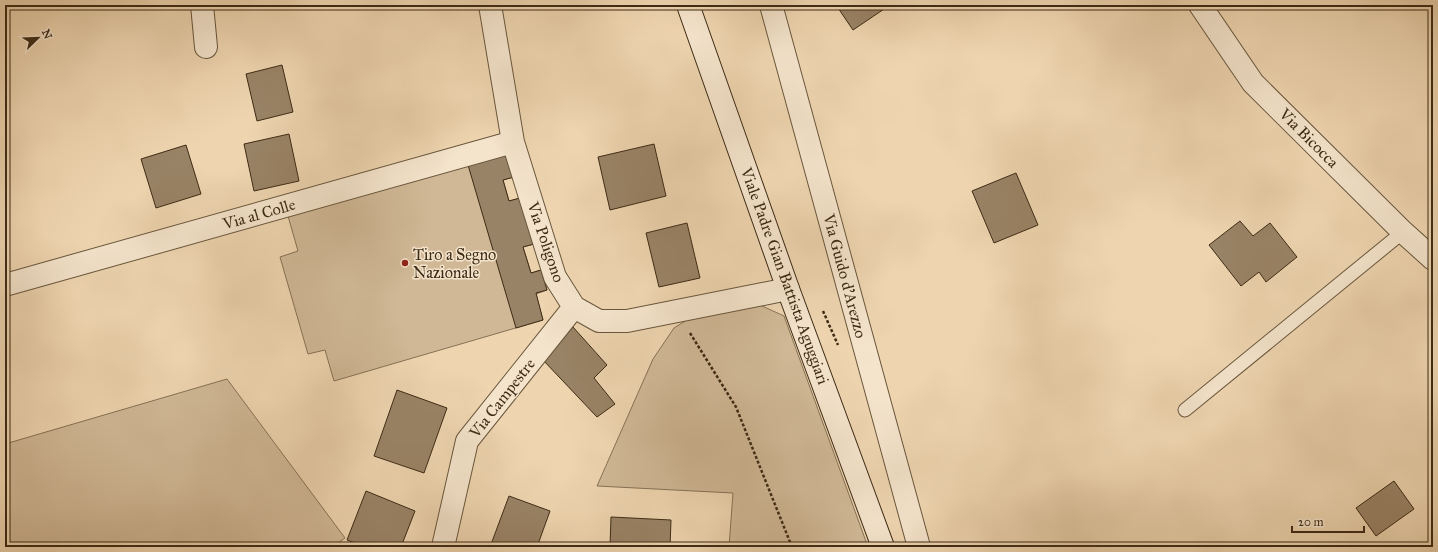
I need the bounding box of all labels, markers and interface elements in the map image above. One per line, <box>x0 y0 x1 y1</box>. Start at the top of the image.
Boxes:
north arrow <box>18 18 58 58</box>
text: N <box>39 27 55 42</box>
street label: Via Bicocca <box>1275 104 1343 172</box>
street label: Viale Padre Gian Battista Aguggiari <box>736 164 833 388</box>
street label: Via al Colle <box>220 195 298 234</box>
street label: Via Poligono <box>522 198 569 285</box>
street label: Via Guido d'Arezzo <box>819 211 871 340</box>
place label: Tiro a Segno Nazionale <box>413 245 496 282</box>
marker: Tiro a Segno Nazionale <box>400 258 410 268</box>
street label: Via Campestre <box>464 354 539 442</box>
scale bar <box>1292 508 1364 534</box>
text: 20 m <box>1298 515 1324 529</box>

